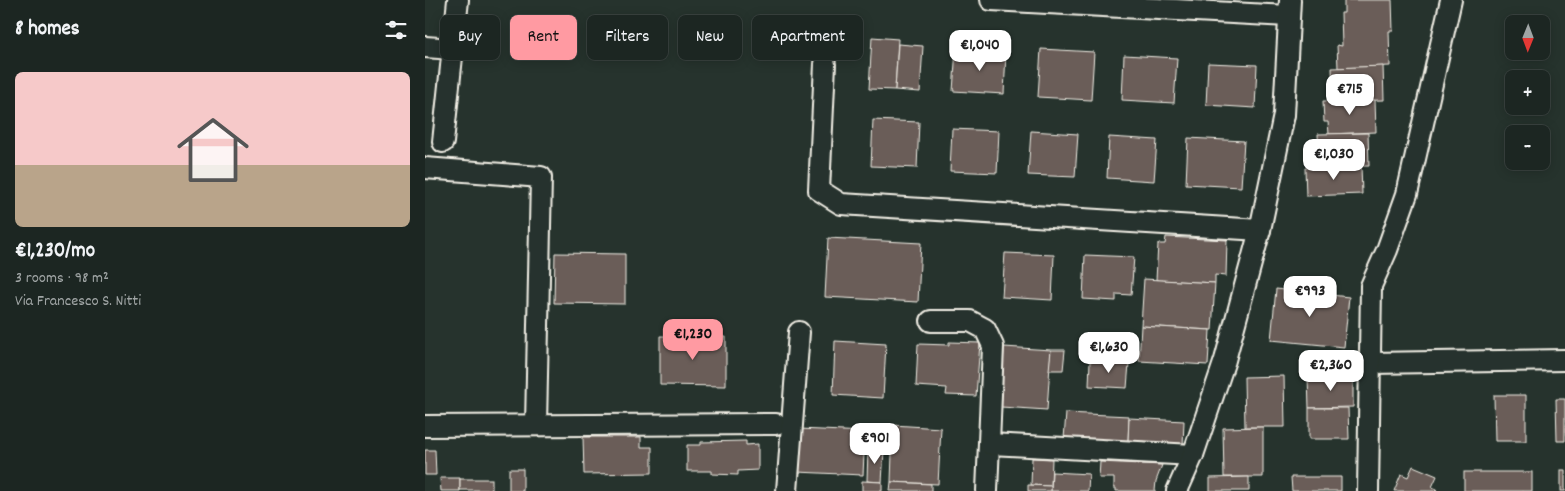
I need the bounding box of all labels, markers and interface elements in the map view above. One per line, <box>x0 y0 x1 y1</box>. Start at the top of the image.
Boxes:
text: 8 homes <box>15 15 80 45</box>
chip: Buy <box>440 15 500 60</box>
chip: Rent <box>510 15 577 60</box>
chip: Filters <box>587 15 668 60</box>
chip: New <box>678 15 742 60</box>
chip: Apartment <box>752 15 863 60</box>
north arrow <box>1505 15 1550 60</box>
map controls <box>1505 15 1550 170</box>
icon: filters <box>382 16 410 44</box>
pin: €1,040 <box>939 30 1021 72</box>
text: €1,040 <box>960 34 1000 57</box>
button: + <box>1505 70 1550 115</box>
pin: €715 <box>1320 74 1380 116</box>
text: €715 <box>1337 78 1363 101</box>
icon: home <box>168 105 258 195</box>
button: − <box>1505 125 1550 170</box>
pin: €1,030 <box>1293 138 1375 181</box>
text: €1,030 <box>1314 143 1354 166</box>
text: €1,230/mo <box>15 237 95 267</box>
text: 3 rooms · 98 m² <box>15 267 109 290</box>
pin: €993 <box>1280 276 1340 318</box>
text: €993 <box>1295 280 1325 303</box>
text: Via Francesco S. Nitti <box>15 290 141 313</box>
pin: €1,230 <box>652 318 734 361</box>
text: €1,230 <box>674 323 712 346</box>
pin: €1,630 <box>1068 332 1150 374</box>
text: €1,630 <box>1089 336 1129 359</box>
pin: €2,360 <box>1290 350 1372 392</box>
text: €2,360 <box>1310 354 1352 377</box>
pin: €901 <box>845 422 905 465</box>
text: €901 <box>861 427 889 450</box>

